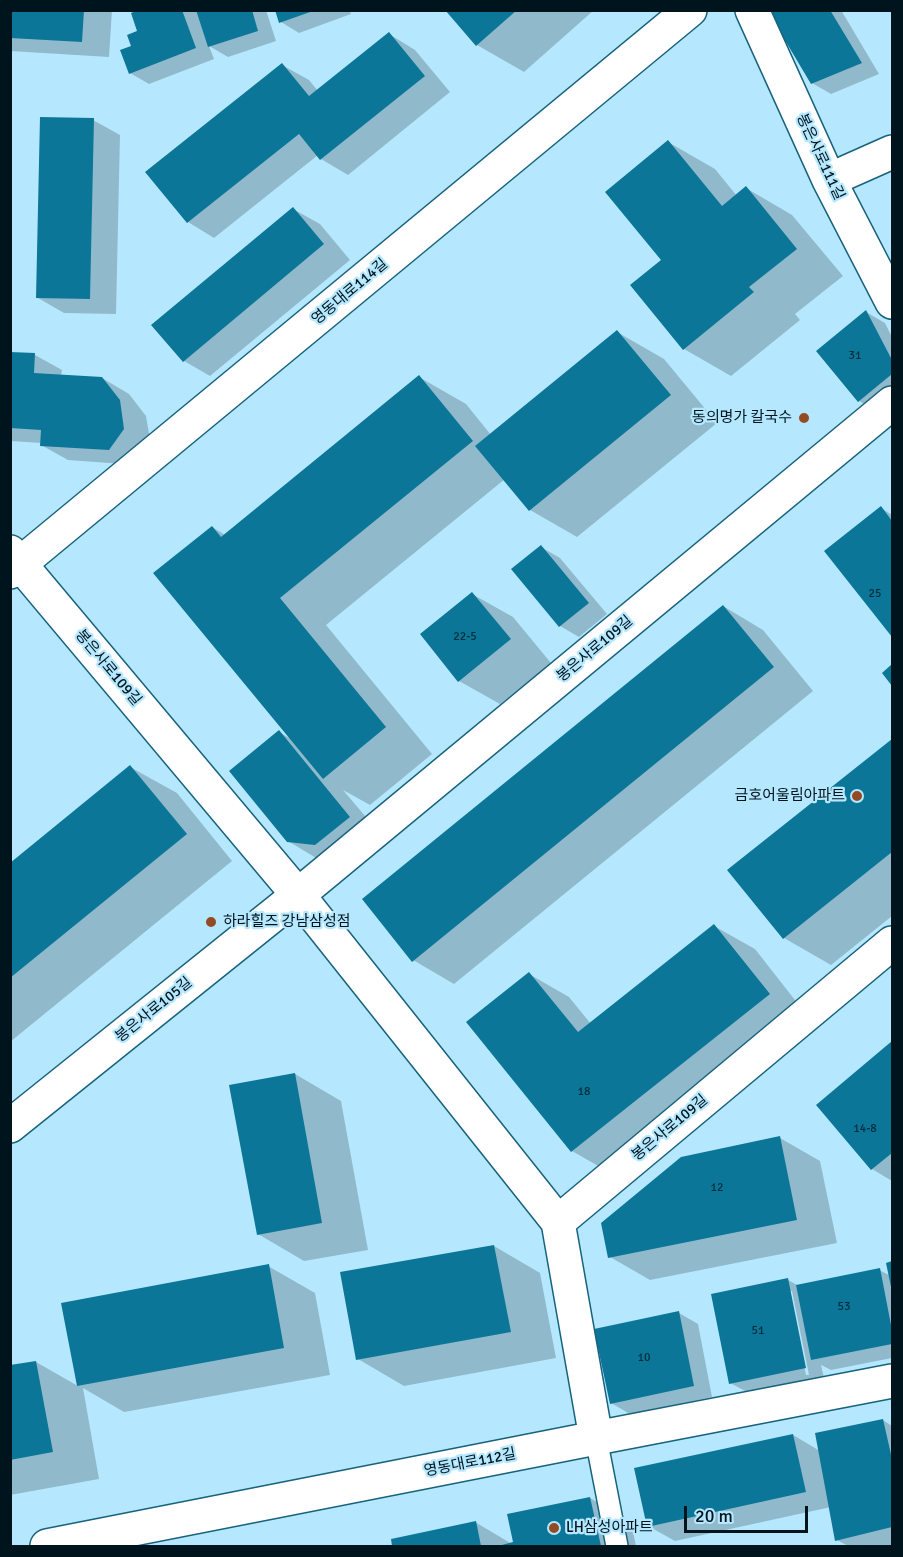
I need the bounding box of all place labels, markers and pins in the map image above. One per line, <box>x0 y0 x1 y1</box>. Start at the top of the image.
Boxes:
place label: 동의명가 칼국수 <box>692 409 792 427</box>
marker: 동의명가 칼국수 <box>797 411 811 425</box>
place label: 금호어울림아파트 <box>735 787 845 805</box>
marker: 금호어울림아파트 <box>850 789 864 803</box>
place label: 하라힐즈 강남삼성점 <box>223 913 350 931</box>
marker: 하라힐즈 강남삼성점 <box>204 915 218 929</box>
place label: LH삼성아파트 <box>566 1519 653 1537</box>
marker: LH삼성아파트 <box>547 1521 561 1535</box>

